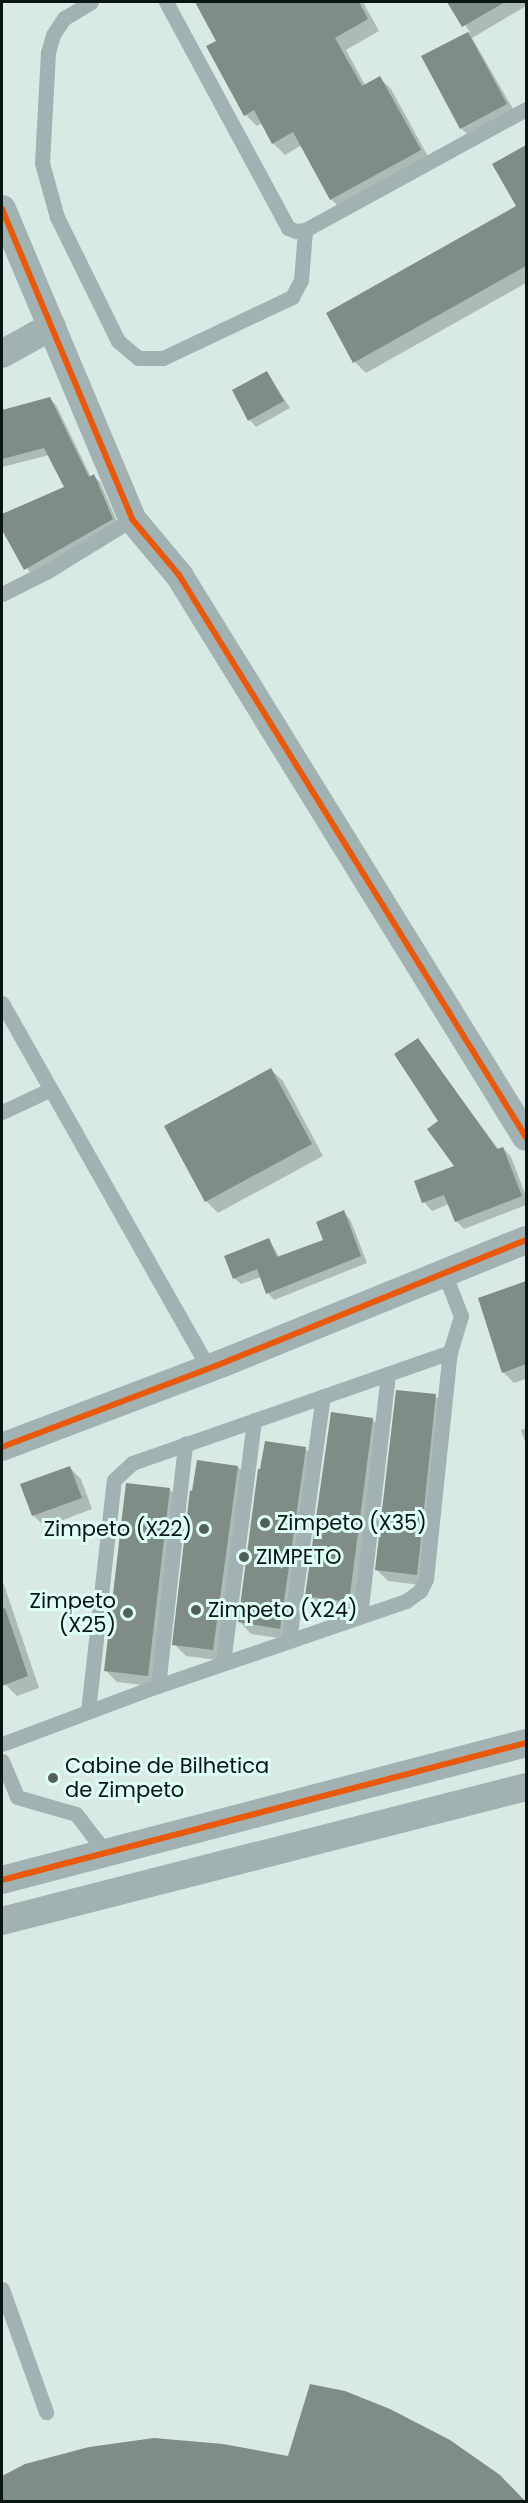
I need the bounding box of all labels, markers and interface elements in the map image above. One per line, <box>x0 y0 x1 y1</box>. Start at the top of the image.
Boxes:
place label: Zimpeto (X35) <box>277 1510 427 1536</box>
place label: Zimpeto (X22) <box>44 1516 192 1542</box>
marker: Zimpeto (X35) <box>258 1516 272 1530</box>
marker: Zimpeto (X22) <box>197 1522 211 1536</box>
place label: ZIMPETO <box>256 1544 341 1570</box>
marker: ZIMPETO <box>237 1550 251 1564</box>
place label: Zimpeto (X25) <box>30 1588 116 1638</box>
place label: Zimpeto (X24) <box>208 1597 357 1623</box>
marker: Zimpeto (X24) <box>189 1603 203 1617</box>
marker: Zimpeto (X25) <box>121 1606 135 1620</box>
place label: Cabine de Bilhetica de Zimpeto <box>65 1753 269 1803</box>
marker: Cabine de Bilhetica de Zimpeto <box>46 1771 60 1785</box>

